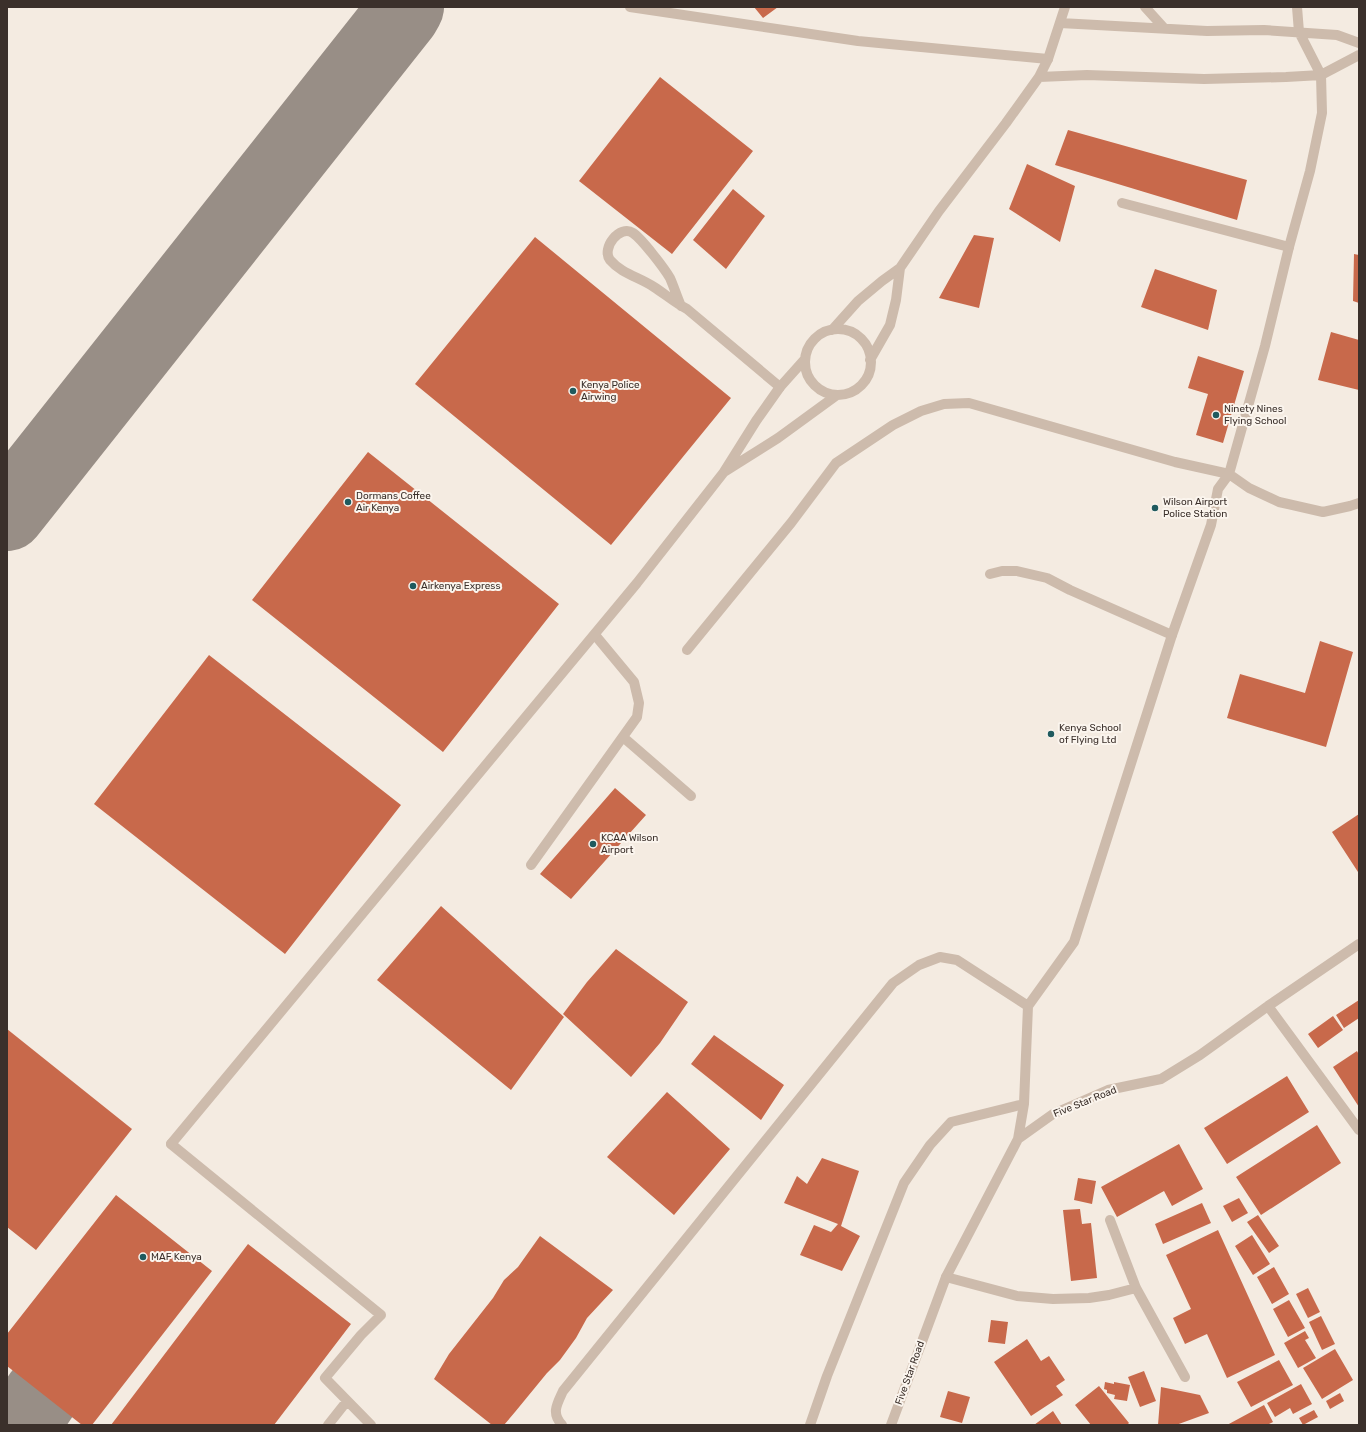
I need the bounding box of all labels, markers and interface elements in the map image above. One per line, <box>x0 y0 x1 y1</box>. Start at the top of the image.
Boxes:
place label: Kenya Police Airwing <box>581 379 640 403</box>
marker: Kenya Police Airwing <box>568 386 578 396</box>
place label: Ninety Nines Flying School <box>1224 403 1286 427</box>
marker: Ninety Nines Flying School <box>1211 410 1221 420</box>
place label: Dormans Coffee Air Kenya <box>356 490 431 514</box>
place label: Wilson Airport Police Station <box>1163 496 1227 520</box>
marker: Dormans Coffee Air Kenya <box>343 497 353 507</box>
marker: Wilson Airport Police Station <box>1150 503 1160 513</box>
place label: Airkenya Express <box>421 580 501 592</box>
marker: Airkenya Express <box>408 581 418 591</box>
place label: Kenya School of Flying Ltd <box>1059 722 1121 746</box>
marker: Kenya School of Flying Ltd <box>1046 729 1056 739</box>
place label: KCAA Wilson Airport <box>601 832 658 856</box>
marker: KCAA Wilson Airport <box>588 839 598 849</box>
street label: Five Star Road <box>1052 1084 1118 1120</box>
place label: MAF Kenya <box>151 1251 202 1263</box>
marker: MAF Kenya <box>138 1252 148 1262</box>
street label: Five Star Road <box>893 1339 927 1407</box>

